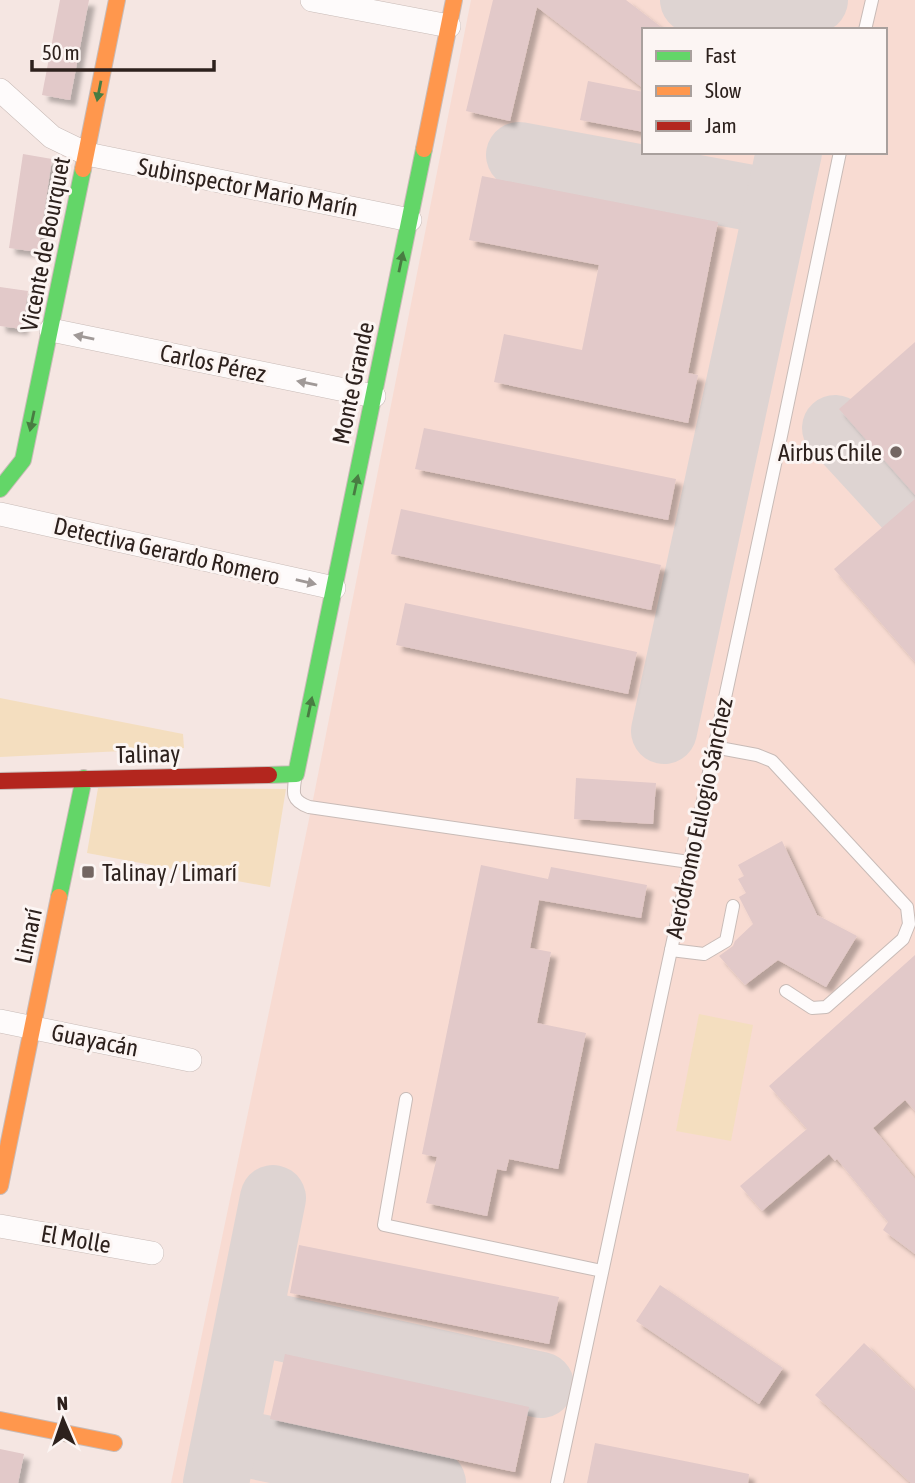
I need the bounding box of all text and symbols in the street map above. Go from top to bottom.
scale bar [32,28,214,72]
legend [642,28,887,154]
text: 50 m [42,40,80,64]
text: Fast [705,43,736,67]
text: Slow [705,78,742,102]
one-way arrow [93,80,104,102]
text: Jam [705,113,737,137]
street label: Subinspector Mario Marín [136,152,360,222]
street label: Vicente de Bourquet [15,154,75,334]
one-way arrow [396,251,407,273]
street label: Monte Grande [327,319,379,447]
one-way arrow [73,331,95,342]
street label: Carlos Pérez [158,339,269,387]
one-way arrow [296,377,318,388]
one-way arrow [26,410,37,432]
place label: Airbus Chile [778,439,882,466]
marker: Airbus Chile [888,444,904,460]
one-way arrow [350,474,361,496]
street label: Detectiva Gerardo Romero [51,512,283,590]
one-way arrow [295,577,317,588]
street label: Aeródromo Eulogio Sánchez [660,695,738,941]
one-way arrow [304,696,315,718]
street label: Talinay [115,740,181,768]
place label: Talinay / Limarí [102,859,237,886]
marker: Talinay / Limarí [80,864,96,880]
street label: Limarí [9,906,47,966]
street label: Guayacán [49,1018,141,1062]
street label: El Molle [39,1220,113,1258]
north arrow [28,1385,98,1455]
text: N [56,1392,68,1414]

